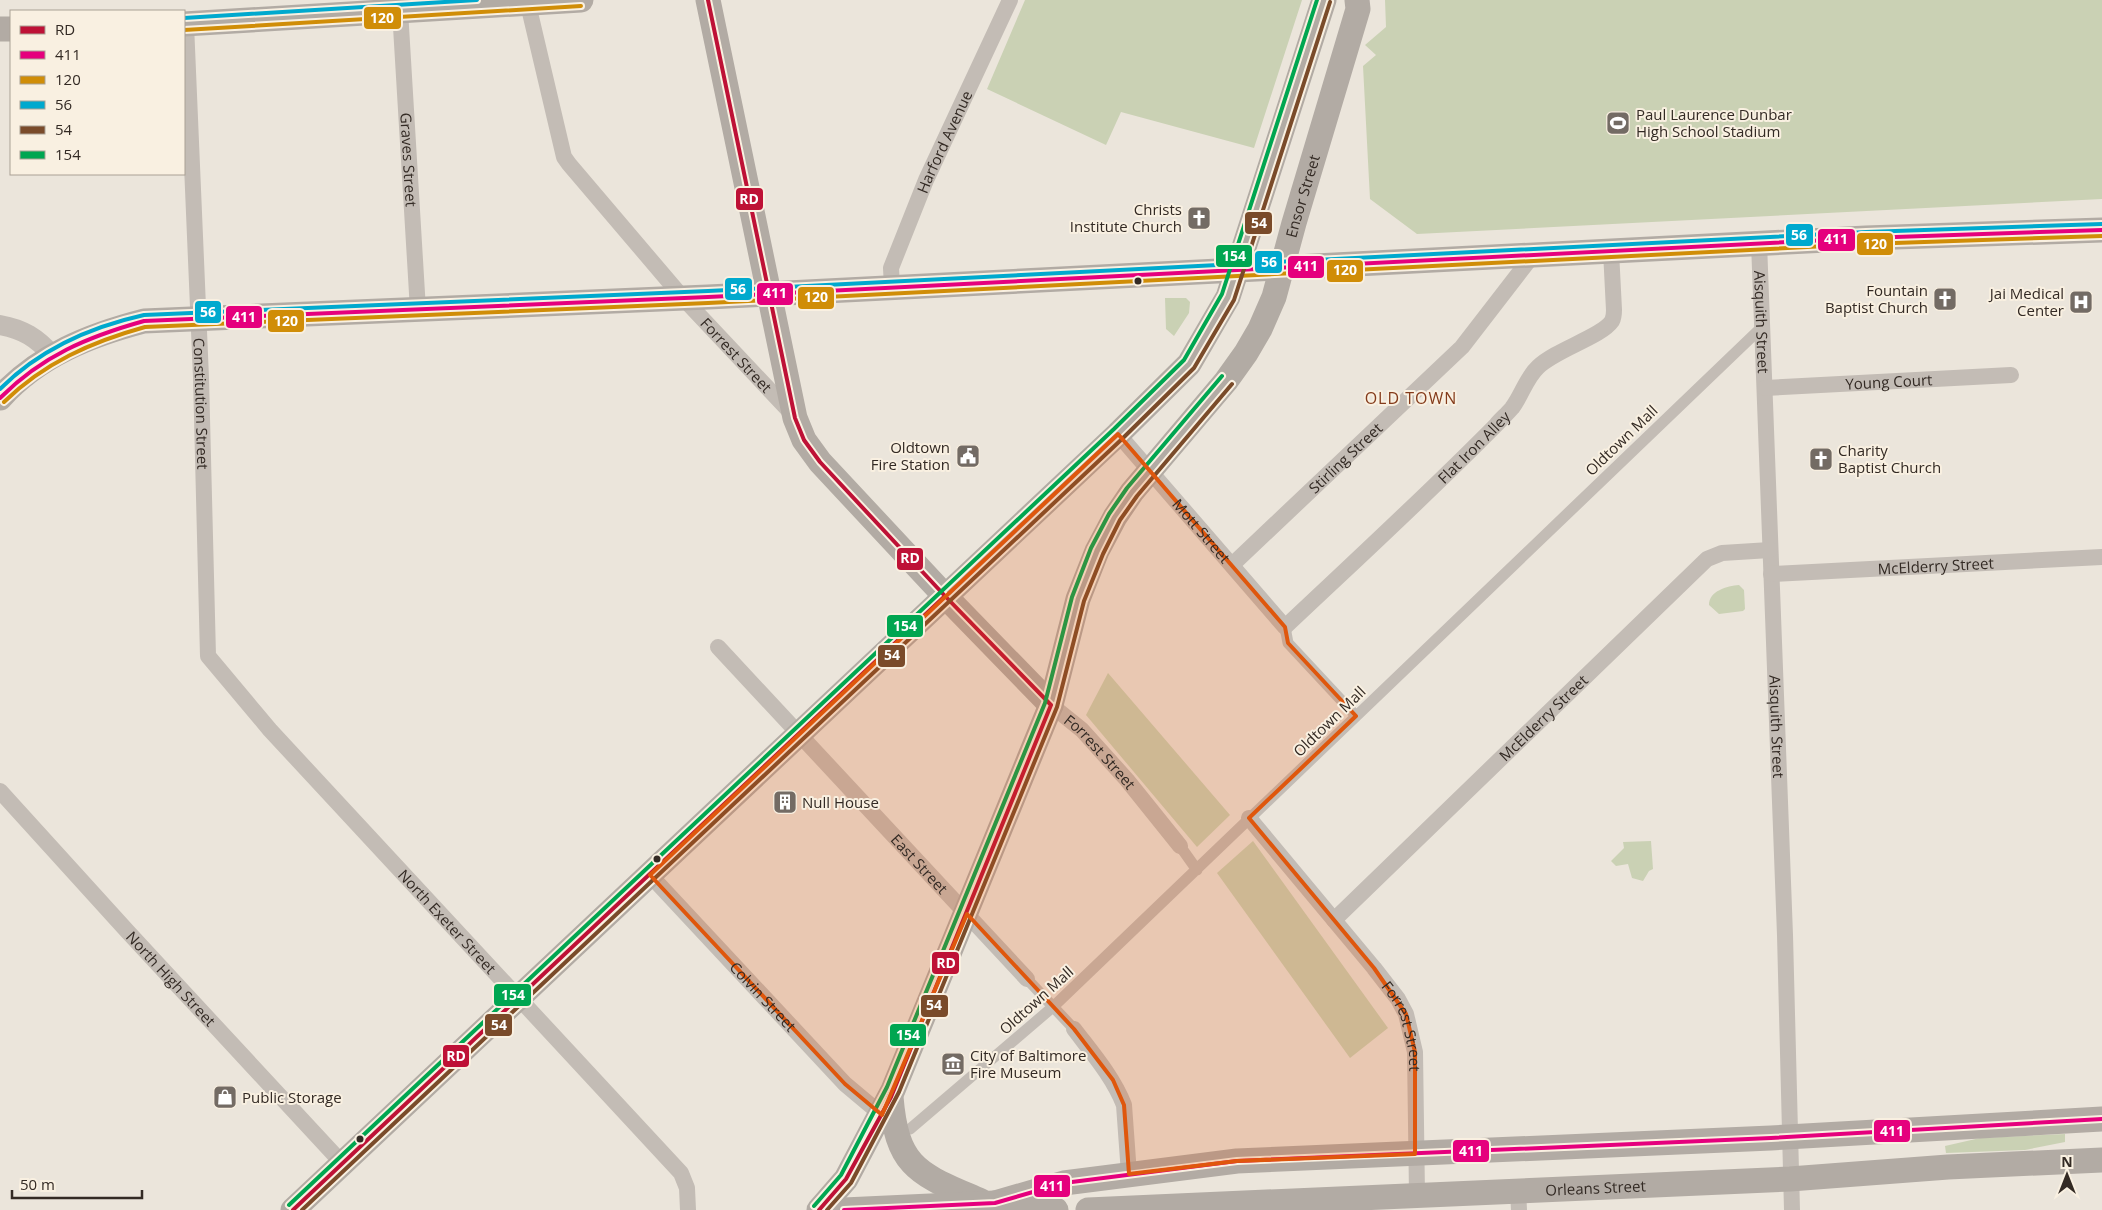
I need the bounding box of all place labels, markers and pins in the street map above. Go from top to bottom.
place label: Paul Laurence Dunbar High School Stadium [1636,104,1792,141]
sports icon: Paul Laurence Dunbar High School Stadium [1605,110,1631,136]
place label: Christs Institute Church [1070,199,1182,236]
church icon: Christs Institute Church [1186,205,1212,231]
unlabelled marker [1133,276,1143,286]
place label: Fountain Baptist Church [1825,280,1928,317]
place label: Jai Medical Center [1988,283,2064,320]
church icon: Fountain Baptist Church [1932,286,1958,312]
hospital icon: Jai Medical Center [2068,289,2094,315]
place label: Oldtown Fire Station [871,437,950,474]
place label: Charity Baptist Church [1838,440,1941,477]
public building icon: Oldtown Fire Station [955,443,981,469]
church icon: Charity Baptist Church [1808,446,1834,472]
building icon: Null House [772,789,798,815]
place label: Null House [802,792,879,812]
unlabelled marker [652,854,662,864]
place label: City of Baltimore Fire Museum [970,1045,1086,1082]
museum icon: City of Baltimore Fire Museum [940,1051,966,1077]
shop icon: Public Storage [212,1084,238,1110]
place label: Public Storage [242,1087,342,1107]
unlabelled marker [355,1134,365,1144]

